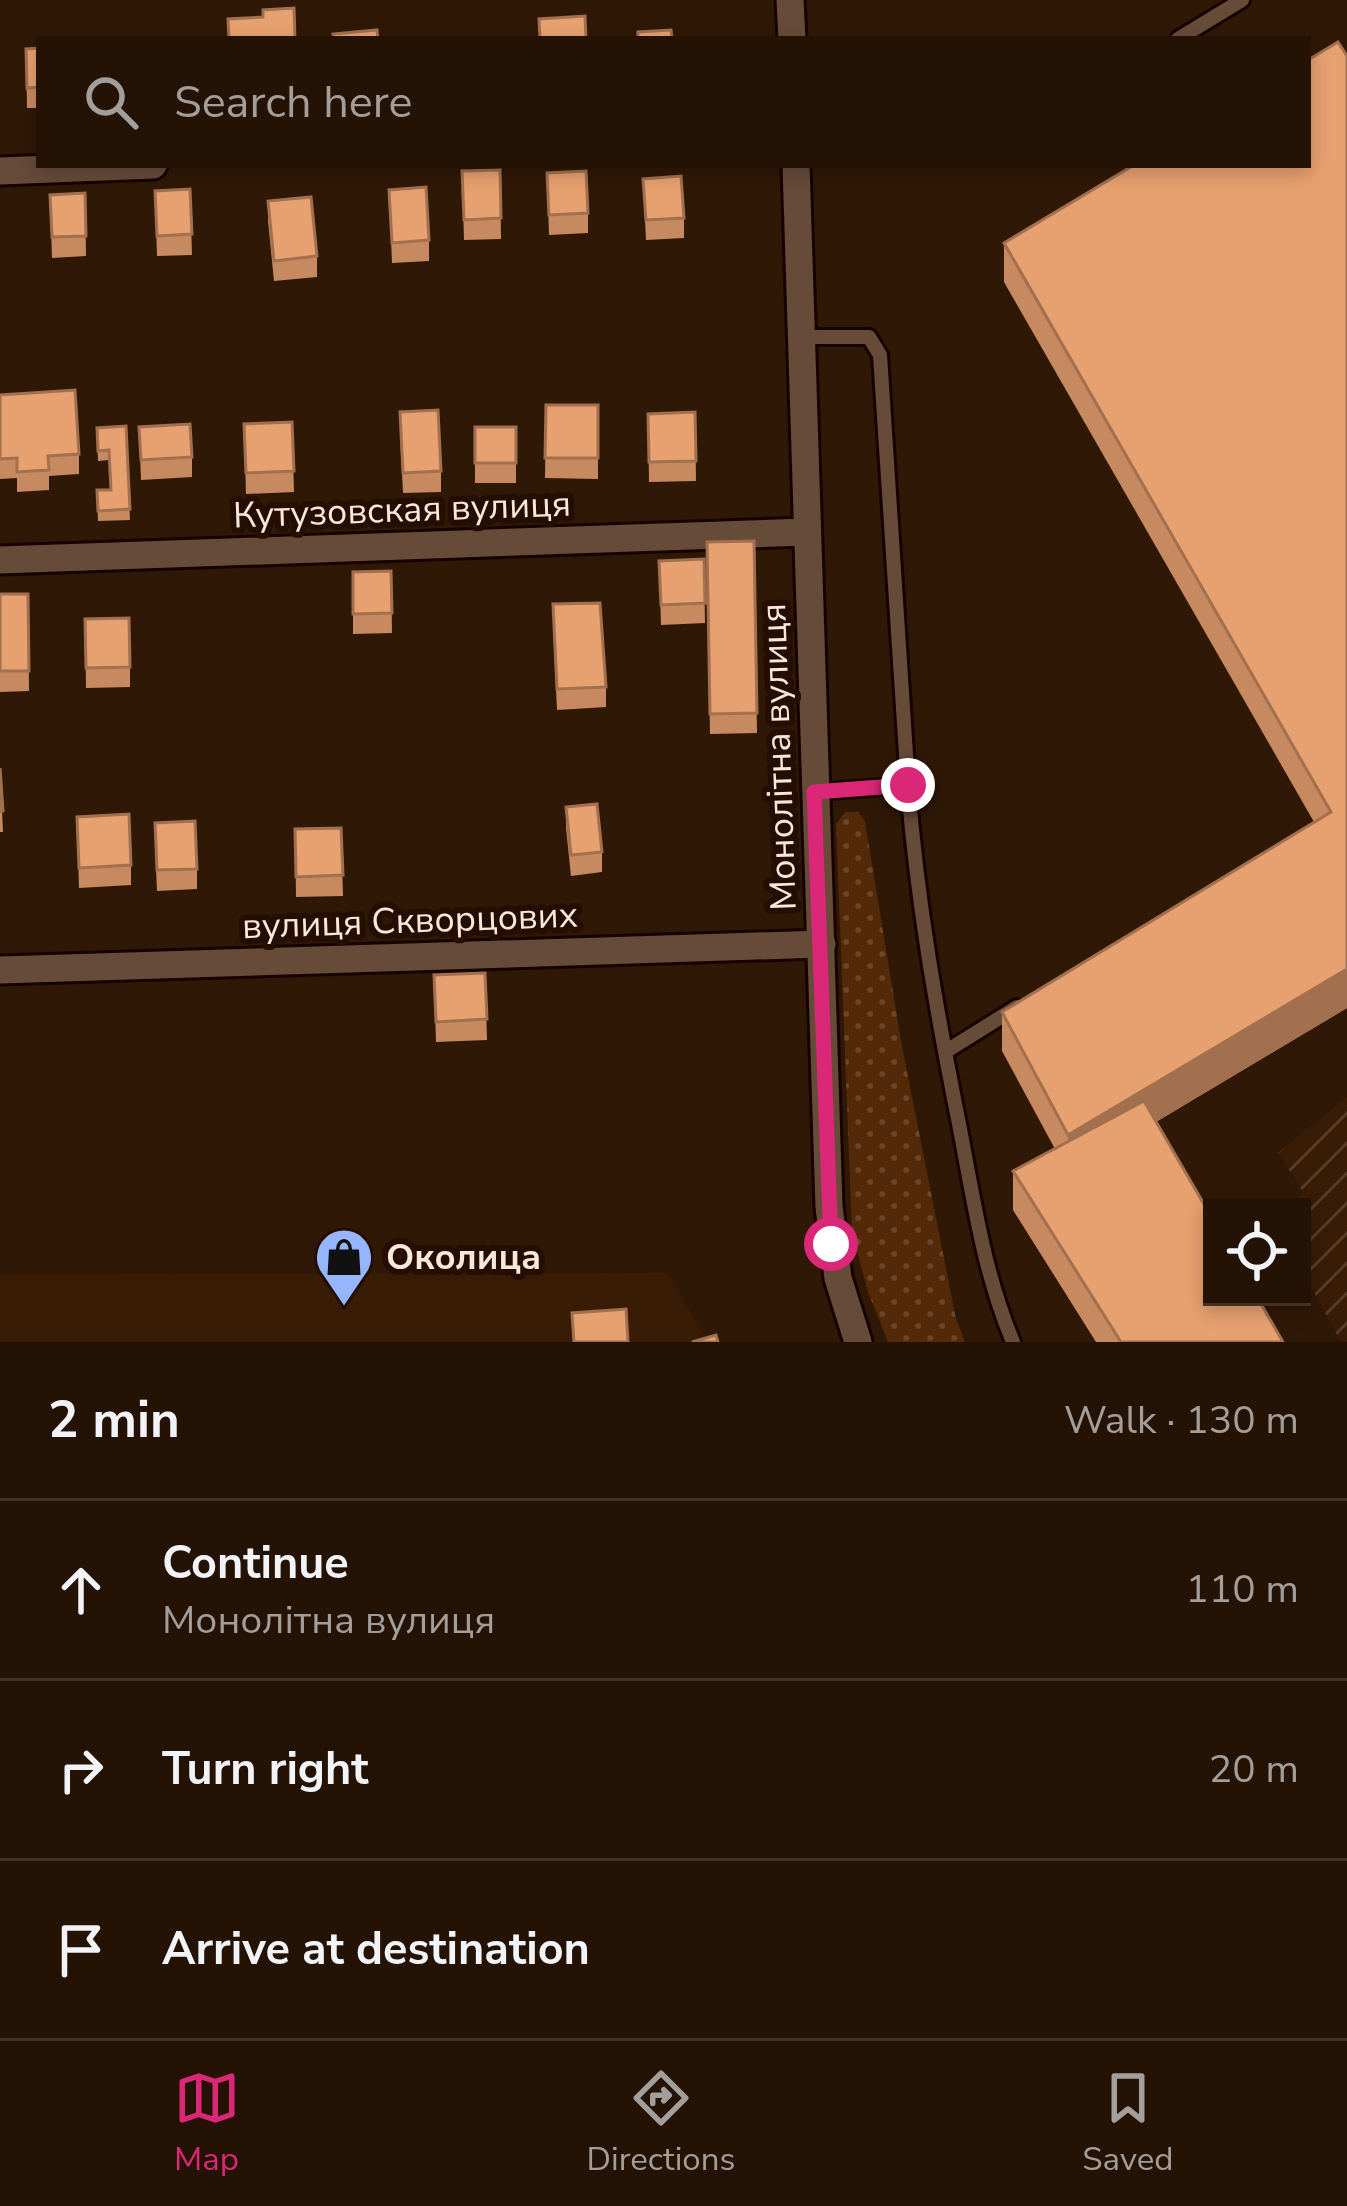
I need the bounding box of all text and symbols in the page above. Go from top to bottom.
search box [36,36,1311,168]
icon: search [78,69,144,135]
text: Search here [174,72,413,133]
street label: Кутузовская вулиця [232,480,572,540]
street label: Монолітна вулиця [749,602,809,912]
route end [881,758,935,812]
street label: вулиця Скворцових [241,891,579,951]
map controls [1203,1198,1311,1306]
button: locate [1203,1198,1311,1306]
route start [804,1217,858,1271]
shop icon: Околица [313,1226,375,1308]
place label: Околица [386,1233,541,1282]
text: 2 min [48,1385,180,1455]
text: Walk · 130 m [1064,1394,1299,1447]
text: Continue [162,1533,349,1594]
icon: ahead [48,1557,114,1623]
text: 110 m [1185,1563,1299,1616]
text: Монолітна вулиця [162,1594,495,1647]
icon: right [48,1737,114,1803]
text: Turn right [162,1739,369,1800]
text: 20 m [1209,1743,1299,1796]
icon: arrive [48,1917,114,1983]
text: Arrive at destination [162,1919,590,1980]
tab: Map [174,2065,240,2182]
tab: Directions [587,2065,735,2182]
tab: Saved [1082,2065,1173,2182]

